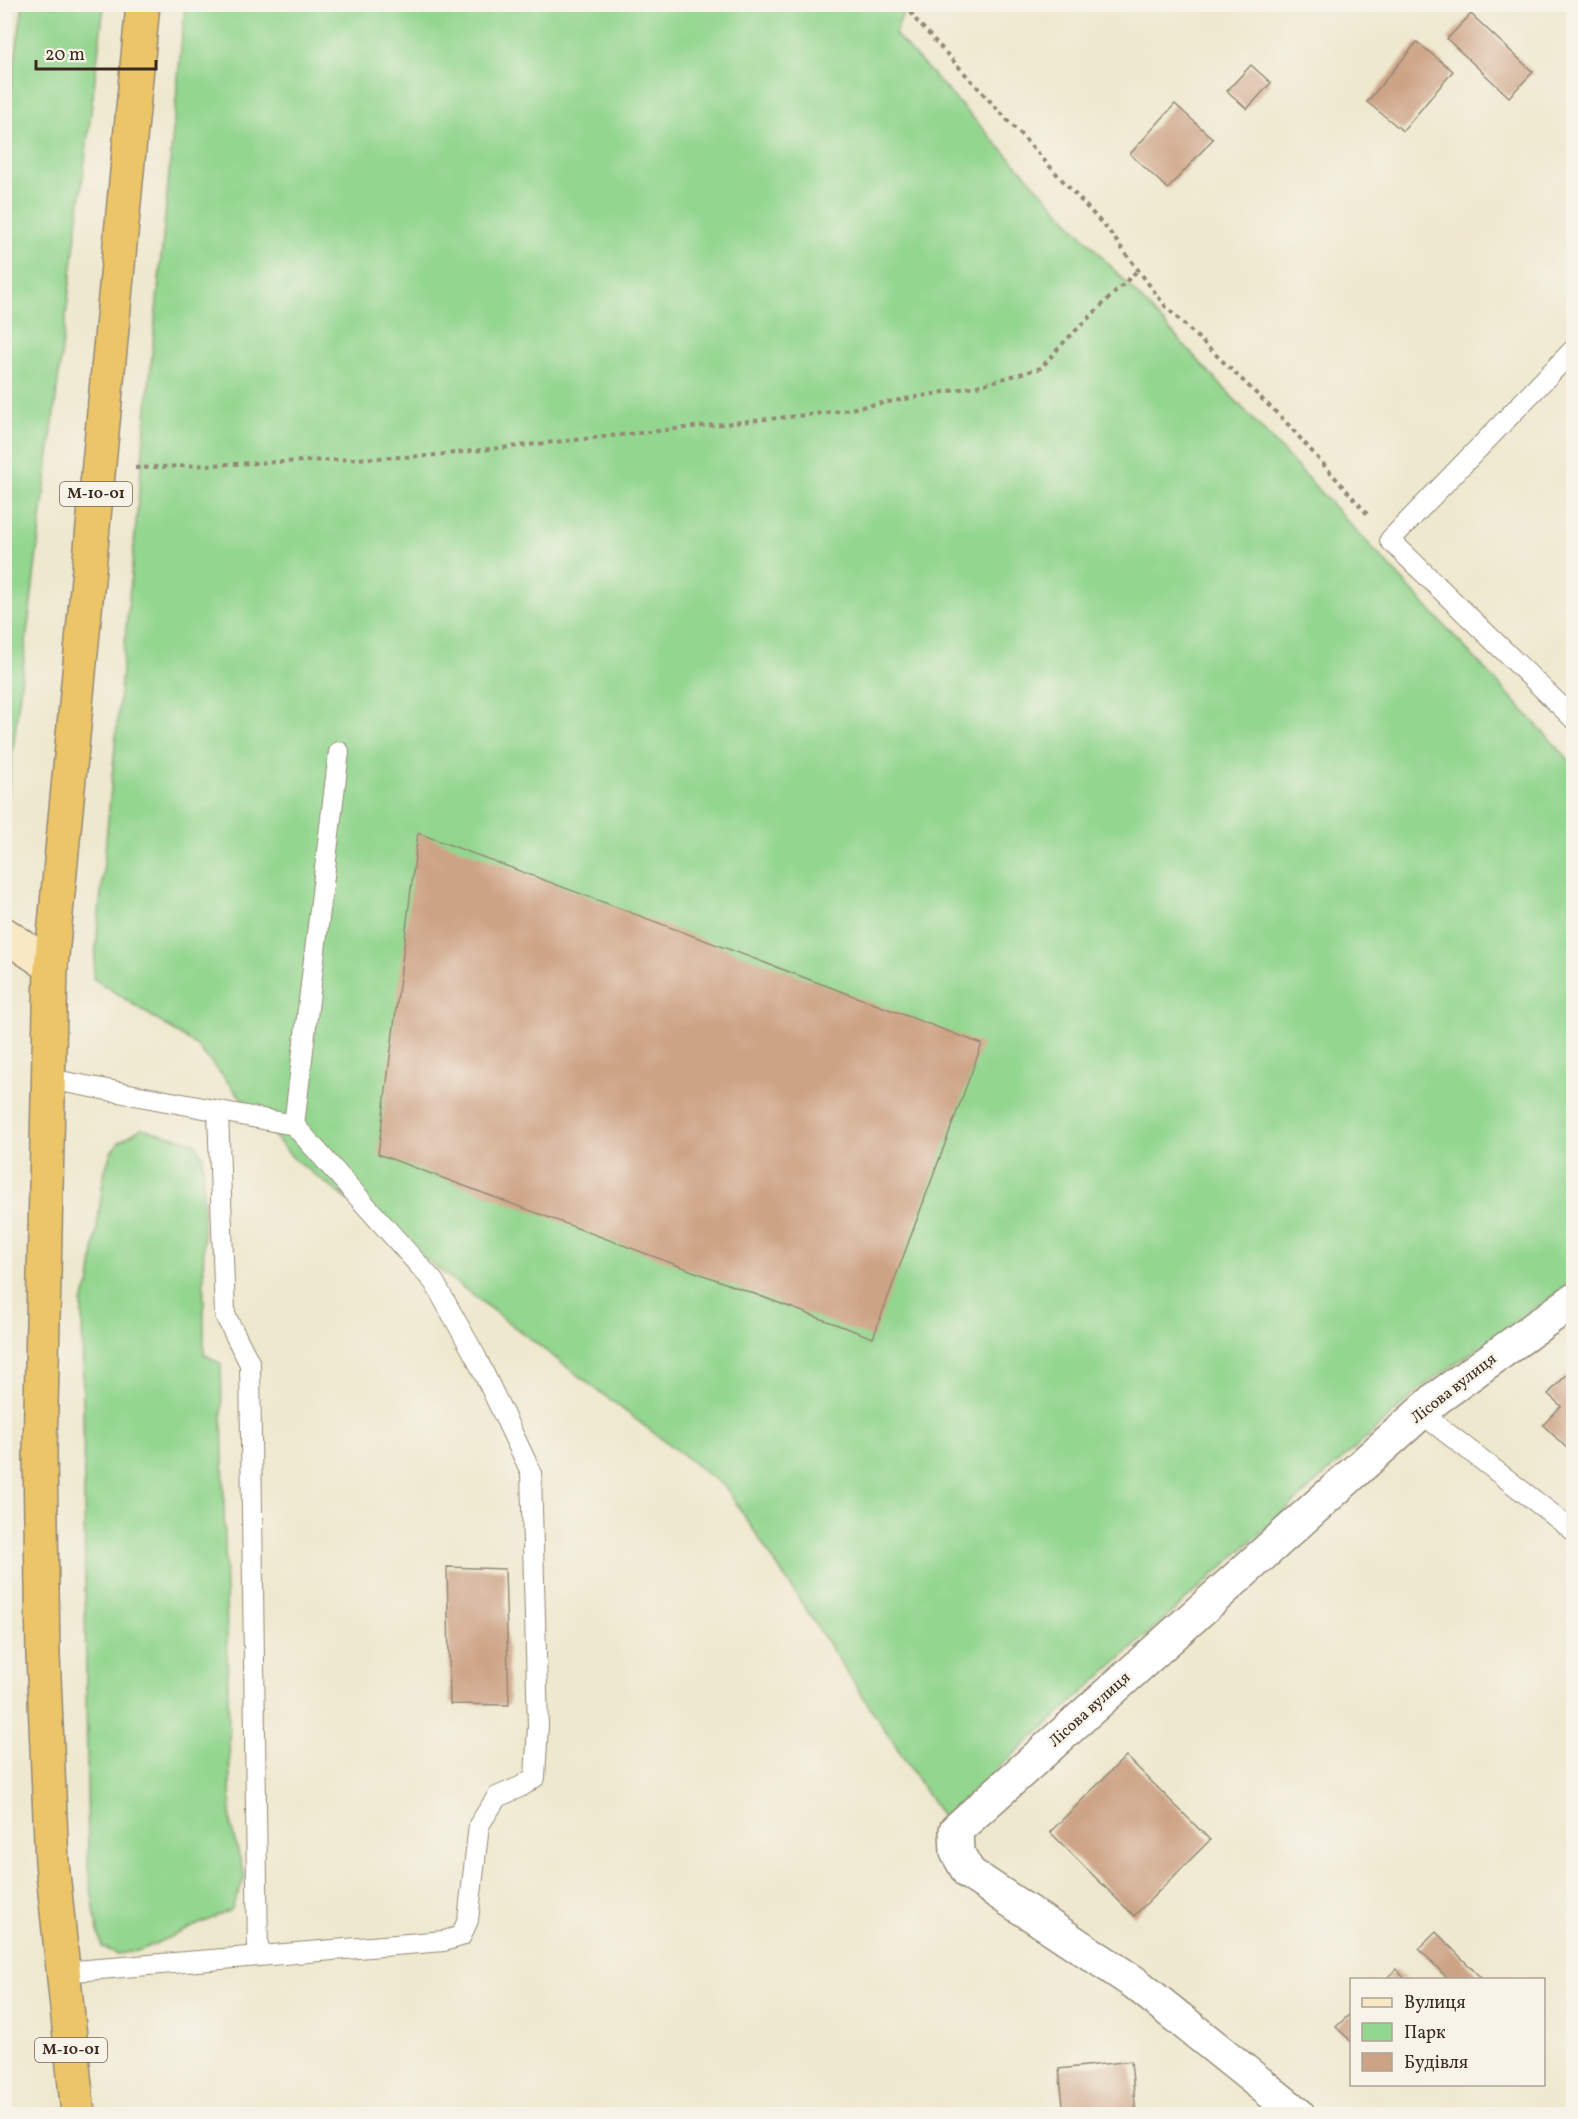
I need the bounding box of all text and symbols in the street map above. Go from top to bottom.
scale bar [36,33,156,71]
text: 20 m [45,43,85,68]
road number: М-10-01 [60,482,132,506]
street label: Лісова вулиця [1407,1349,1501,1429]
street label: Лісова вулиця [1044,1667,1136,1753]
legend [1350,1978,1545,2086]
text: Вулиця [1404,1991,1466,2016]
text: Парк [1404,2021,1446,2046]
road number: М-10-01 [35,2038,107,2062]
text: Будівля [1404,2051,1468,2076]

